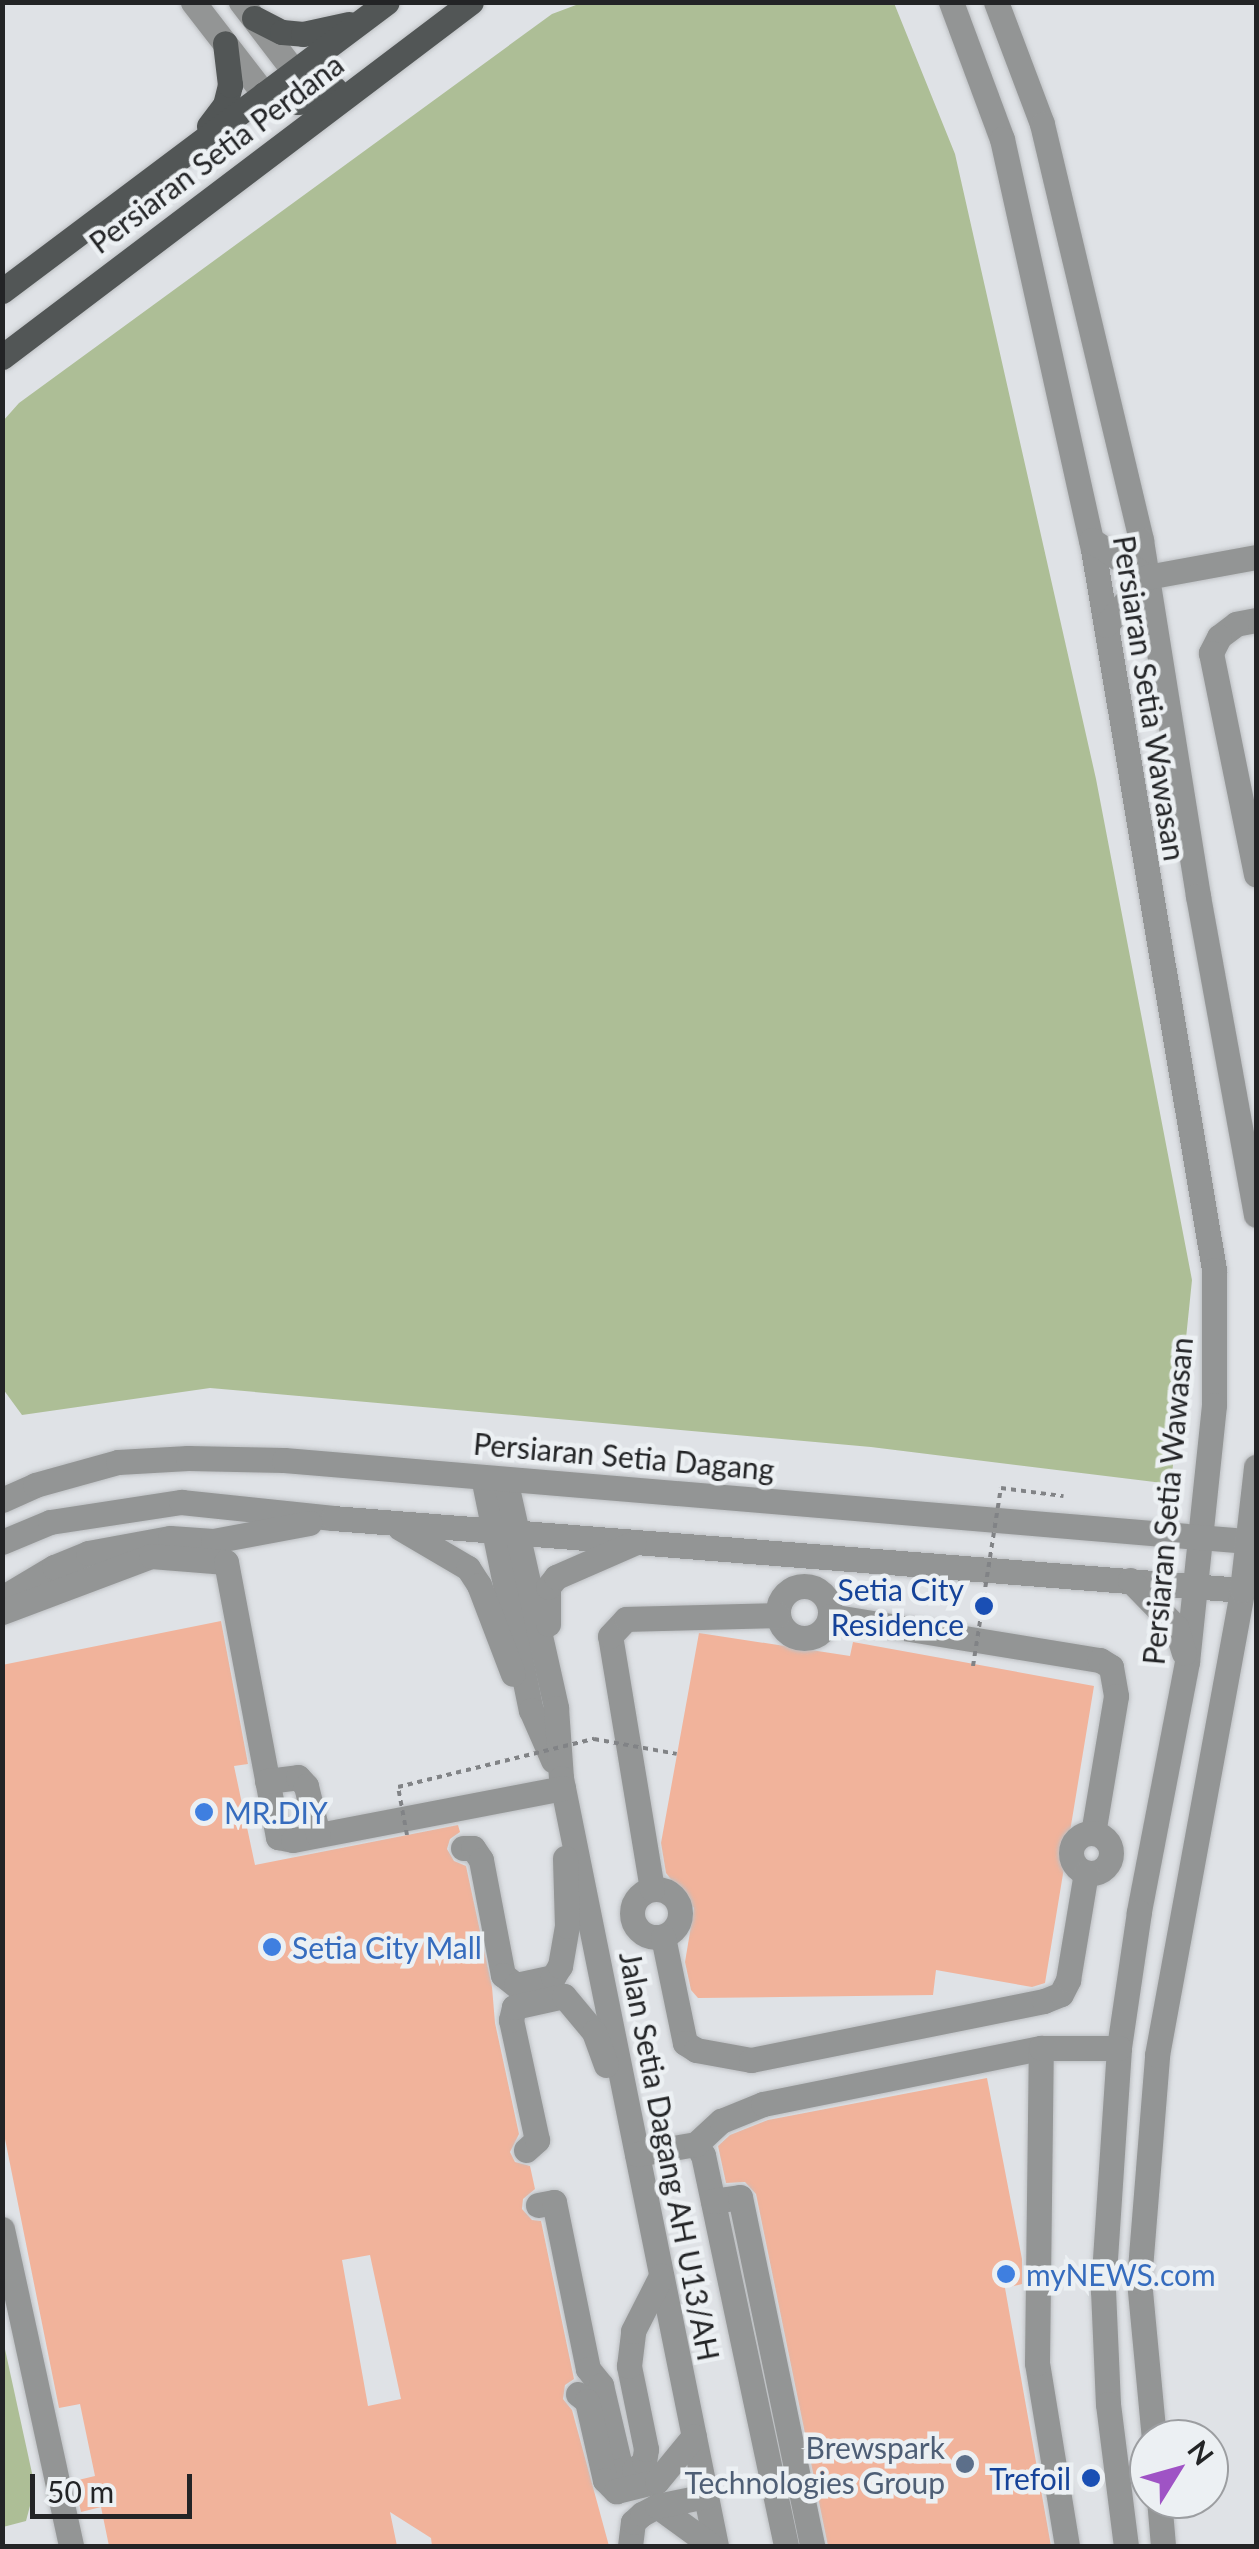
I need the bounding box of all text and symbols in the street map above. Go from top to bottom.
street label: Persiaran Setia Perdana [82,46,350,260]
street label: Persiaran Setia Wawasan [1106,533,1194,863]
street label: Persiaran Setia Wawasan [1135,1336,1199,1666]
street label: Persiaran Setia Dagang [472,1425,776,1487]
place label: Setia City Residence [831,1571,964,1642]
marker: Setia City Residence [973,1595,995,1617]
place label: MR.DIY [224,1794,328,1830]
marker: MR.DIY [193,1801,215,1823]
place label: Setia City Mall [292,1929,483,1965]
marker: Setia City Mall [261,1936,283,1958]
street label: Jalan Setia Dagang AH U13/AH [613,1948,727,2364]
place label: myNEWS.com [1026,2256,1216,2292]
marker: myNEWS.com [995,2263,1017,2285]
north arrow [1129,2419,1229,2519]
place label: Brewspark Technologies Group [684,2429,945,2500]
text: N [1181,2433,1221,2471]
marker: Brewspark Technologies Group [954,2453,976,2475]
scale bar [35,2454,198,2516]
place label: Trefoil [989,2460,1071,2496]
marker: Trefoil [1080,2467,1102,2489]
text: 50 m [47,2473,114,2509]

